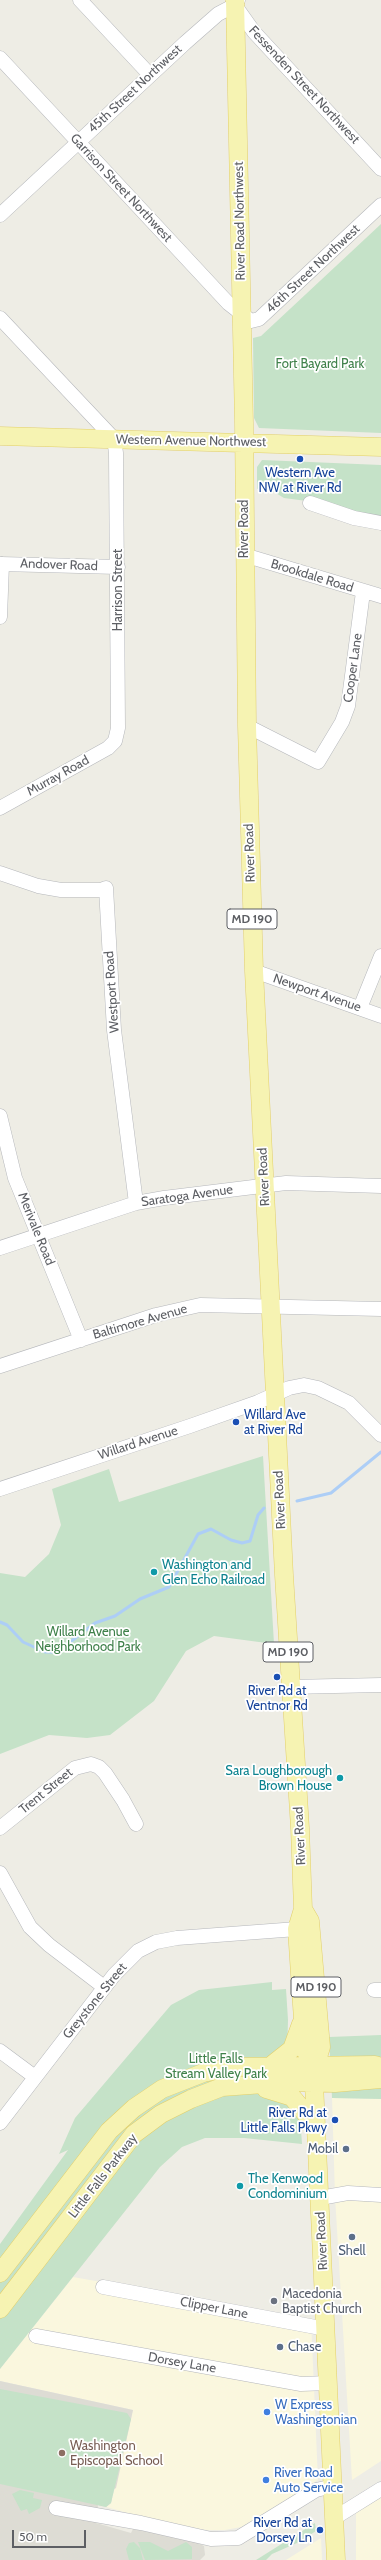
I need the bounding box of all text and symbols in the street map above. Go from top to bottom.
street label: Fessenden Street Northwest [245,23,363,147]
street label: 45th Street Northwest [85,42,185,136]
street label: Garrison Street Northwest [67,131,175,245]
street label: River Road Northwest [231,161,249,281]
street label: 46th Street Northwest [263,221,363,317]
park label: Fort Bayard Park [276,356,364,372]
street label: Western Avenue Northwest [116,432,266,450]
marker: Western Ave NW at River Rd [295,454,305,464]
place label: Western Ave NW at River Rd [258,465,342,496]
street label: River Road [236,500,252,558]
street label: Harrison Street [110,549,126,631]
street label: Andover Road [20,556,98,574]
street label: Brookdale Road [269,556,355,596]
street label: Cooper Lane [340,632,366,704]
street label: Murray Road [24,752,92,800]
street label: River Road [241,823,259,883]
road number: MD 190 [227,909,277,929]
street label: Westport Road [101,950,123,1034]
street label: Newport Avenue [271,971,363,1015]
street label: River Road [255,1147,273,1207]
street label: Saratoga Avenue [140,1182,234,1210]
street label: Merivale Road [14,1190,58,1268]
street label: Baltimore Avenue [91,1301,189,1343]
place label: Willard Ave at River Rd [244,1407,306,1438]
marker: Willard Ave at River Rd [231,1417,241,1427]
street label: Willard Avenue [96,1423,180,1463]
street label: River Road [271,1470,289,1530]
place label: Washington and Glen Echo Railroad [162,1557,265,1588]
marker: Washington and Glen Echo Railroad [149,1567,159,1577]
park label: Willard Avenue Neighborhood Park [35,1624,141,1655]
road number: MD 190 [263,1642,313,1662]
marker: River Rd at Ventnor Rd [272,1672,282,1682]
place label: River Rd at Ventnor Rd [246,1683,308,1714]
place label: Sara Loughborough Brown House [225,1763,332,1794]
street label: Trent Street [16,1765,76,1817]
marker: Sara Loughborough Brown House [335,1773,345,1783]
street label: River Road [291,1806,309,1866]
street label: Greystone Street [60,1960,130,2042]
road number: MD 190 [291,1977,341,1997]
park label: Little Falls Stream Valley Park [165,2051,267,2082]
place label: River Rd at Little Falls Pkwy [240,2105,327,2136]
marker: River Rd at Little Falls Pkwy [330,2115,340,2125]
street label: Little Falls Parkway [65,2131,141,2221]
place label: Mobil [307,2141,338,2157]
marker: Mobil [341,2144,351,2154]
place label: The Kenwood Condominium [248,2171,327,2202]
marker: The Kenwood Condominium [235,2181,245,2191]
street label: River Road [313,2211,331,2271]
marker: Shell [347,2232,357,2242]
place label: Shell [338,2243,366,2259]
place label: Macedonia Baptist Church [282,2286,362,2317]
street label: Clipper Lane [179,2294,249,2322]
marker: Macedonia Baptist Church [269,2296,279,2306]
place label: Chase [288,2339,321,2355]
marker: Chase [275,2342,285,2352]
street label: Dorsey Lane [147,2349,217,2377]
place label: W Express Washingtonian [275,2397,357,2428]
marker: W Express Washingtonian [262,2407,272,2417]
place label: Washington Episcopal School [70,2438,163,2469]
marker: Washington Episcopal School [57,2448,67,2458]
place label: River Road Auto Service [274,2465,343,2496]
marker: River Road Auto Service [261,2475,271,2485]
place label: River Rd at Dorsey Ln [253,2515,312,2546]
scale bar [14,2522,88,2548]
marker: River Rd at Dorsey Ln [315,2525,325,2535]
text: 50 m [19,2529,47,2544]

